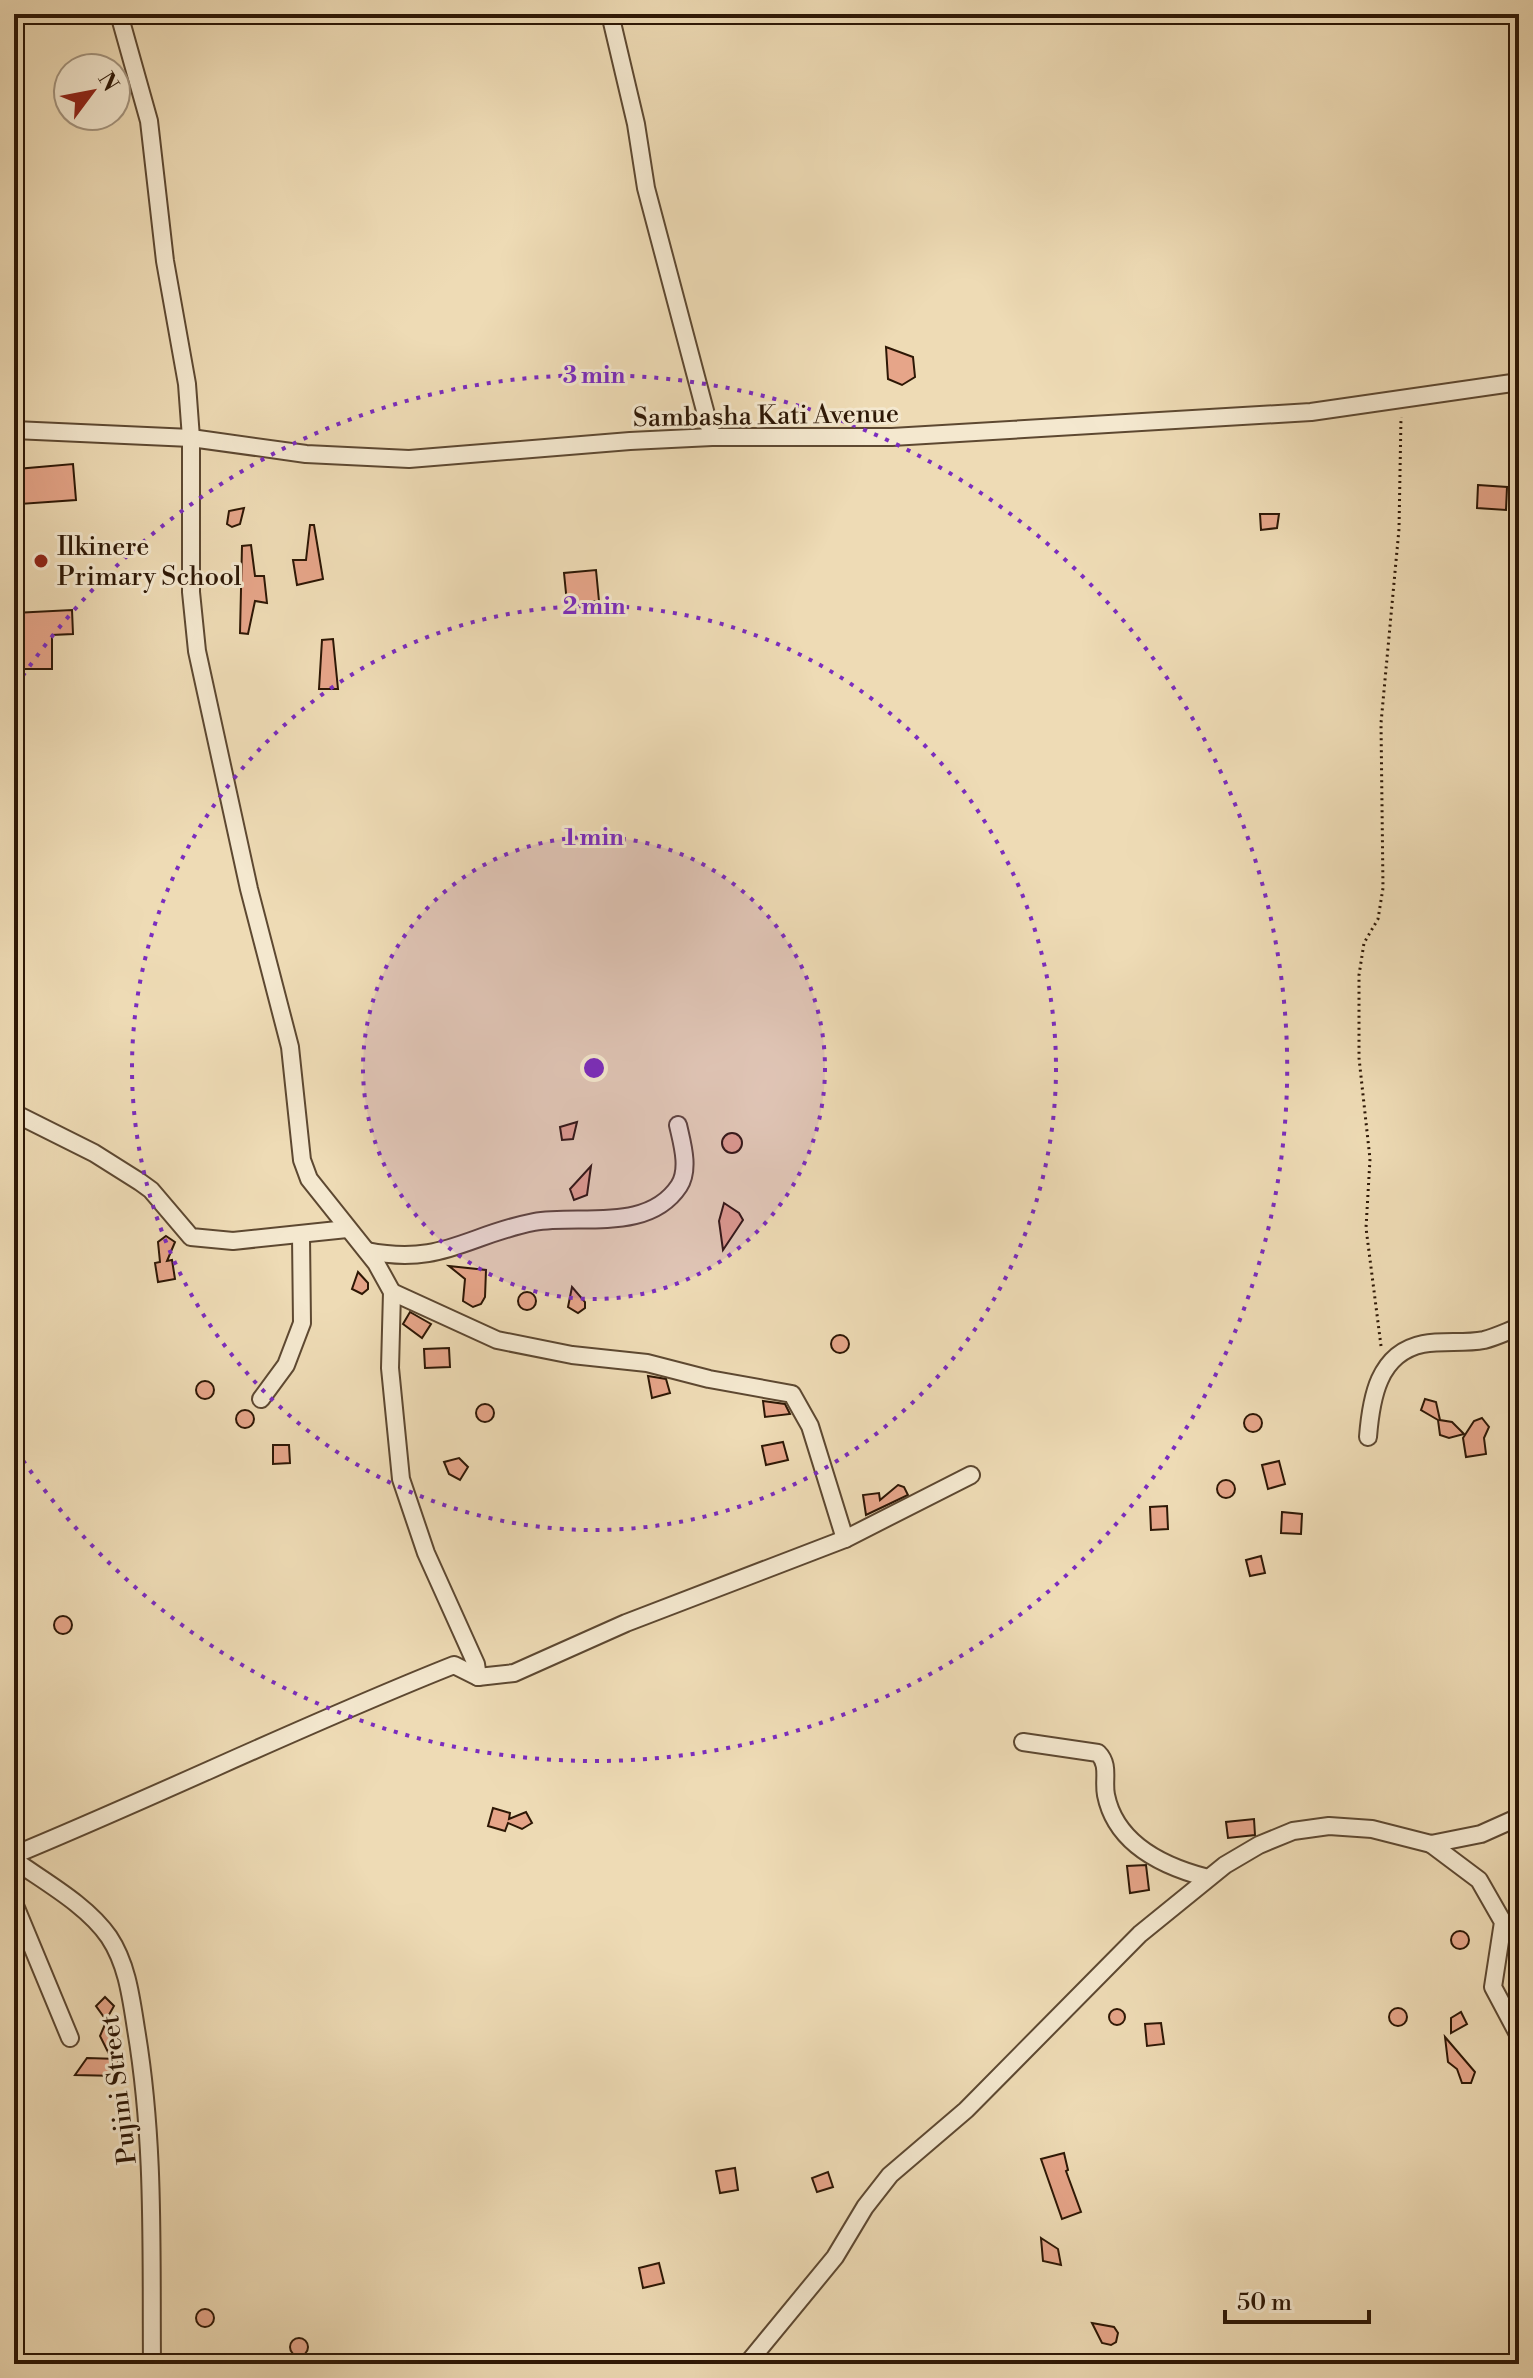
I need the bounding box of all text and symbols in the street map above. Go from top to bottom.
north arrow [52,52,132,132]
text: N [92,68,124,97]
text: 3 min [563,361,626,391]
street label: Sambasha Kati Avenue [633,398,899,434]
place label: Ilkinere Primary School [57,531,242,593]
marker: Ilkinere Primary School [32,552,50,570]
text: 2 min [562,592,626,622]
text: 1 min [564,823,624,853]
centre of rings [580,1054,608,1082]
street label: Pujini Street [94,2013,144,2166]
scale bar [1225,2274,1369,2324]
text: 50 m [1237,2288,1292,2318]

